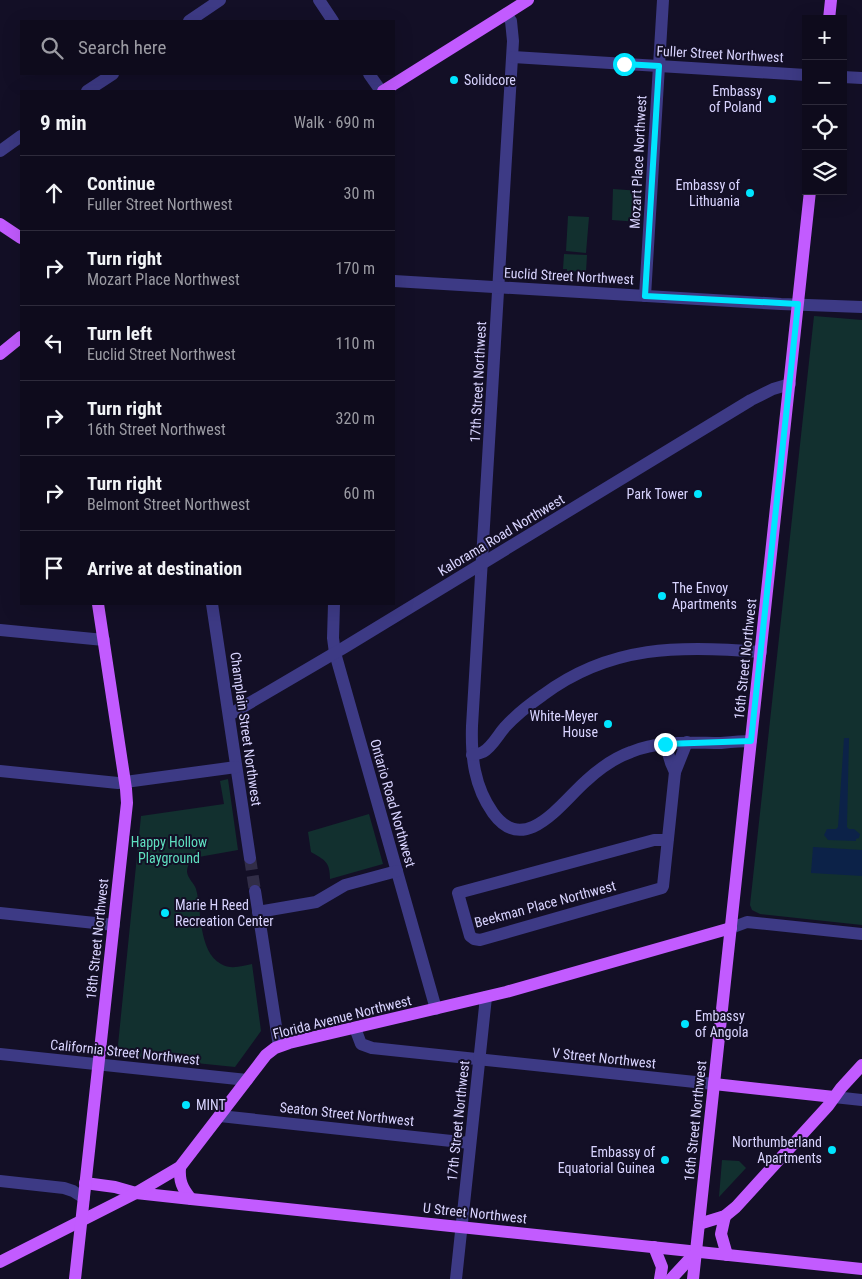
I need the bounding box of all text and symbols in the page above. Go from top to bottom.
map controls [802,15,847,195]
button: + [802,15,847,60]
search box [20,20,395,75]
icon: search [38,34,66,62]
text: Search here [78,36,166,59]
street label: Fuller Street Northwest [656,43,784,65]
route start [613,53,636,76]
button: − [802,60,847,105]
place label: Solidcore [464,72,516,88]
marker: Solidcore [448,74,460,86]
place label: Embassy of Poland [709,83,762,115]
marker: Embassy of Poland [766,93,778,105]
street label: Mozart Place Northwest [627,95,649,229]
button: locate [802,105,847,150]
text: 9 min [40,111,87,135]
text: Walk · 690 m [294,113,375,132]
button: layers [802,150,847,195]
text: Continue [87,172,155,195]
place label: Embassy of Lithuania [676,177,741,209]
icon: ahead [40,179,68,207]
text: 30 m [343,184,375,203]
marker: Embassy of Lithuania [744,187,756,199]
text: Fuller Street Northwest [87,195,232,214]
text: Turn right [87,247,162,270]
icon: right [40,254,68,282]
text: 170 m [336,259,375,278]
street label: Euclid Street Northwest [504,265,634,287]
text: Mozart Place Northwest [87,270,240,289]
street label: 17th Street Northwest [467,321,489,443]
text: Turn left [87,322,152,345]
icon: left [40,329,68,357]
text: 110 m [336,334,375,353]
text: Euclid Street Northwest [87,345,236,364]
text: Turn right [87,397,162,420]
icon: right [40,404,68,432]
text: 320 m [336,409,375,428]
text: 16th Street Northwest [87,420,226,439]
text: Turn right [87,472,162,495]
icon: right [40,479,68,507]
text: 60 m [343,484,375,503]
place label: Park Tower [627,486,688,502]
marker: Park Tower [692,488,704,500]
street label: Kalorama Road Northwest [435,491,567,579]
text: Belmont Street Northwest [87,495,250,514]
icon: arrive [40,554,68,582]
text: Arrive at destination [87,557,242,580]
place label: The Envoy Apartments [672,580,737,612]
marker: The Envoy Apartments [656,590,668,602]
street label: 16th Street Northwest [731,598,759,720]
street label: Champlain Street Northwest [227,651,265,807]
place label: White-Meyer House [530,708,598,740]
marker: White-Meyer House [602,718,614,730]
route end [654,733,677,756]
street label: Ontario Road Northwest [367,737,419,869]
park label: Happy Hollow Playground [131,834,207,866]
street label: Beekman Place Northwest [473,877,617,931]
street label: 18th Street Northwest [83,878,111,1000]
place label: Marie H Reed Recreation Center [175,897,274,929]
marker: Marie H Reed Recreation Center [159,907,171,919]
street label: Florida Avenue Northwest [271,992,413,1042]
place label: Embassy of Angola [695,1008,748,1040]
marker: Embassy of Angola [679,1018,691,1030]
street label: California Street Northwest [50,1036,200,1068]
street label: V Street Northwest [551,1045,657,1071]
street label: 17th Street Northwest [444,1060,472,1182]
street label: 16th Street Northwest [681,1060,709,1182]
place label: MINT [196,1097,226,1113]
marker: MINT [180,1099,192,1111]
street label: Seaton Street Northwest [279,1099,415,1129]
place label: Northumberland Apartments [732,1134,822,1166]
place label: Embassy of Equatorial Guinea [558,1144,656,1176]
marker: Northumberland Apartments [826,1144,838,1156]
marker: Embassy of Equatorial Guinea [659,1154,671,1166]
street label: U Street Northwest [422,1200,528,1226]

